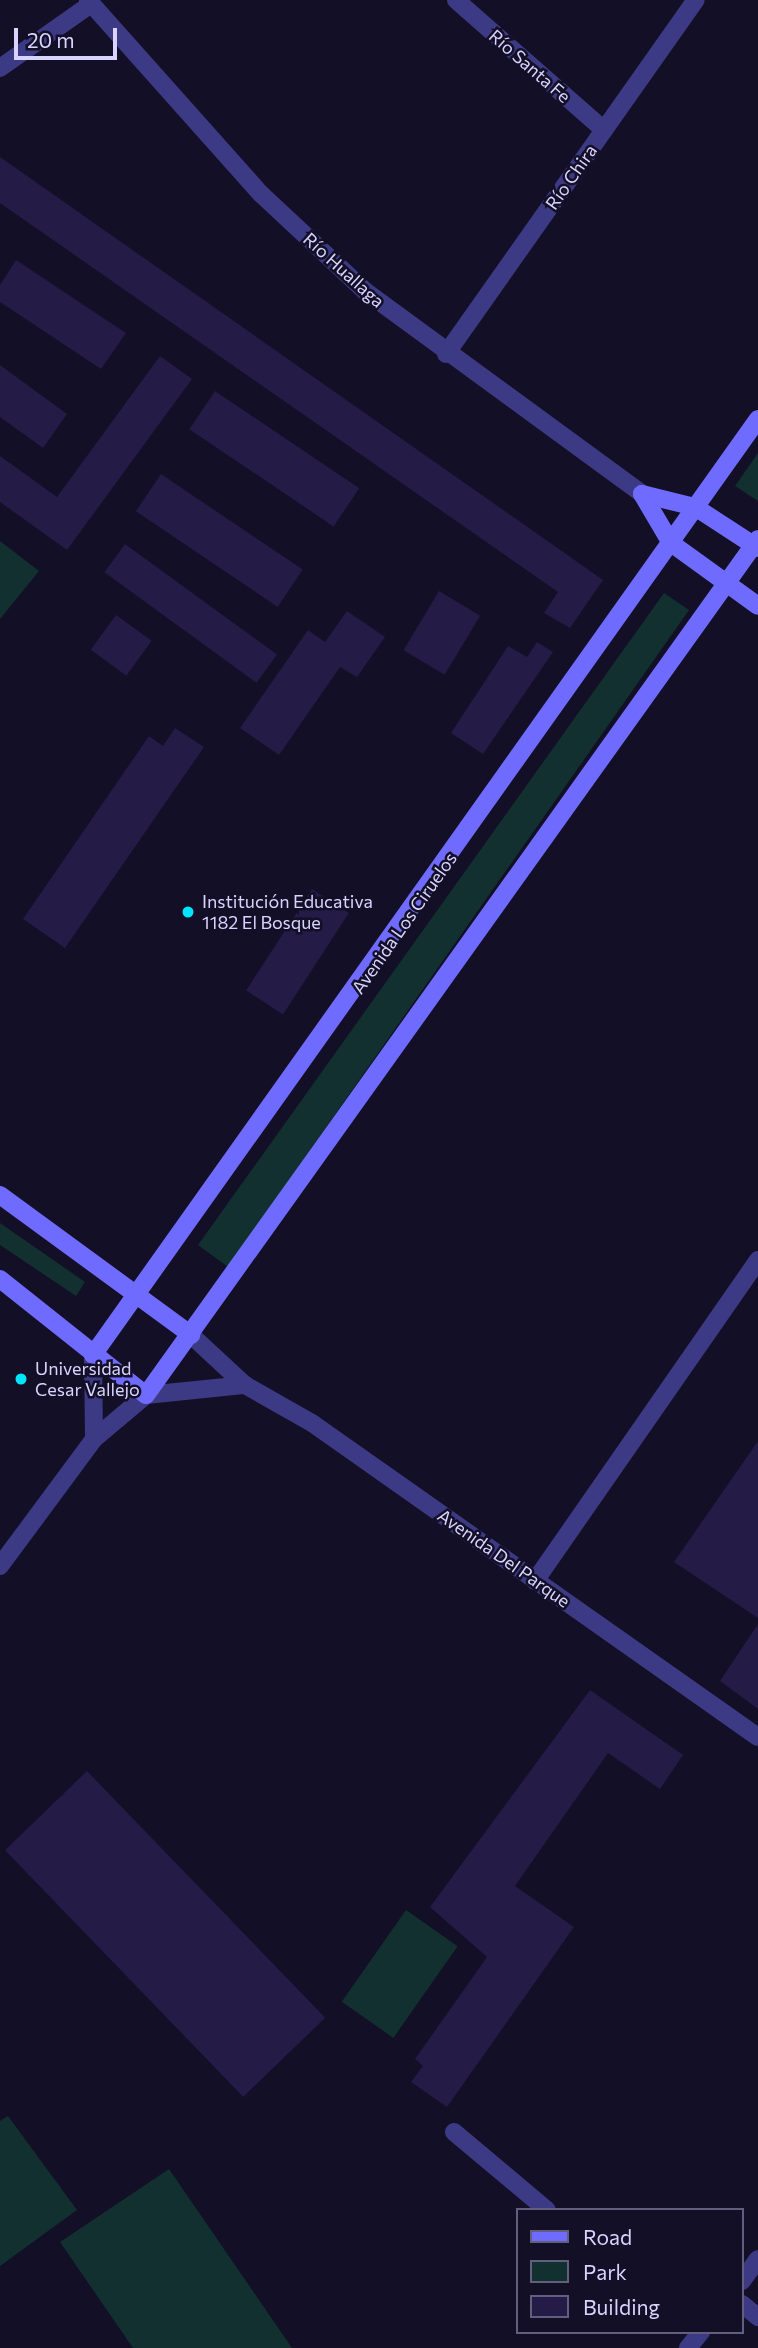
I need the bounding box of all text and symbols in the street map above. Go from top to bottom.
scale bar [18,14,121,58]
street label: Río Santa Fe [485,25,575,107]
text: 20 m [27,27,75,52]
street label: Río Chira [541,140,601,214]
street label: Río Huallaga [299,228,389,312]
street label: Avenida Los Ciruelos [347,848,461,998]
place label: Institución Educativa 1182 El Bosque [202,891,373,934]
marker: Institución Educativa 1182 El Bosque [180,904,196,920]
place label: Universidad Cesar Vallejo [35,1358,140,1400]
marker: Universidad Cesar Vallejo [13,1371,29,1387]
street label: Avenida Del Parque [434,1504,574,1612]
legend [516,2208,744,2334]
text: Road [583,2224,632,2249]
text: Park [583,2259,627,2284]
text: Building [583,2294,660,2319]

